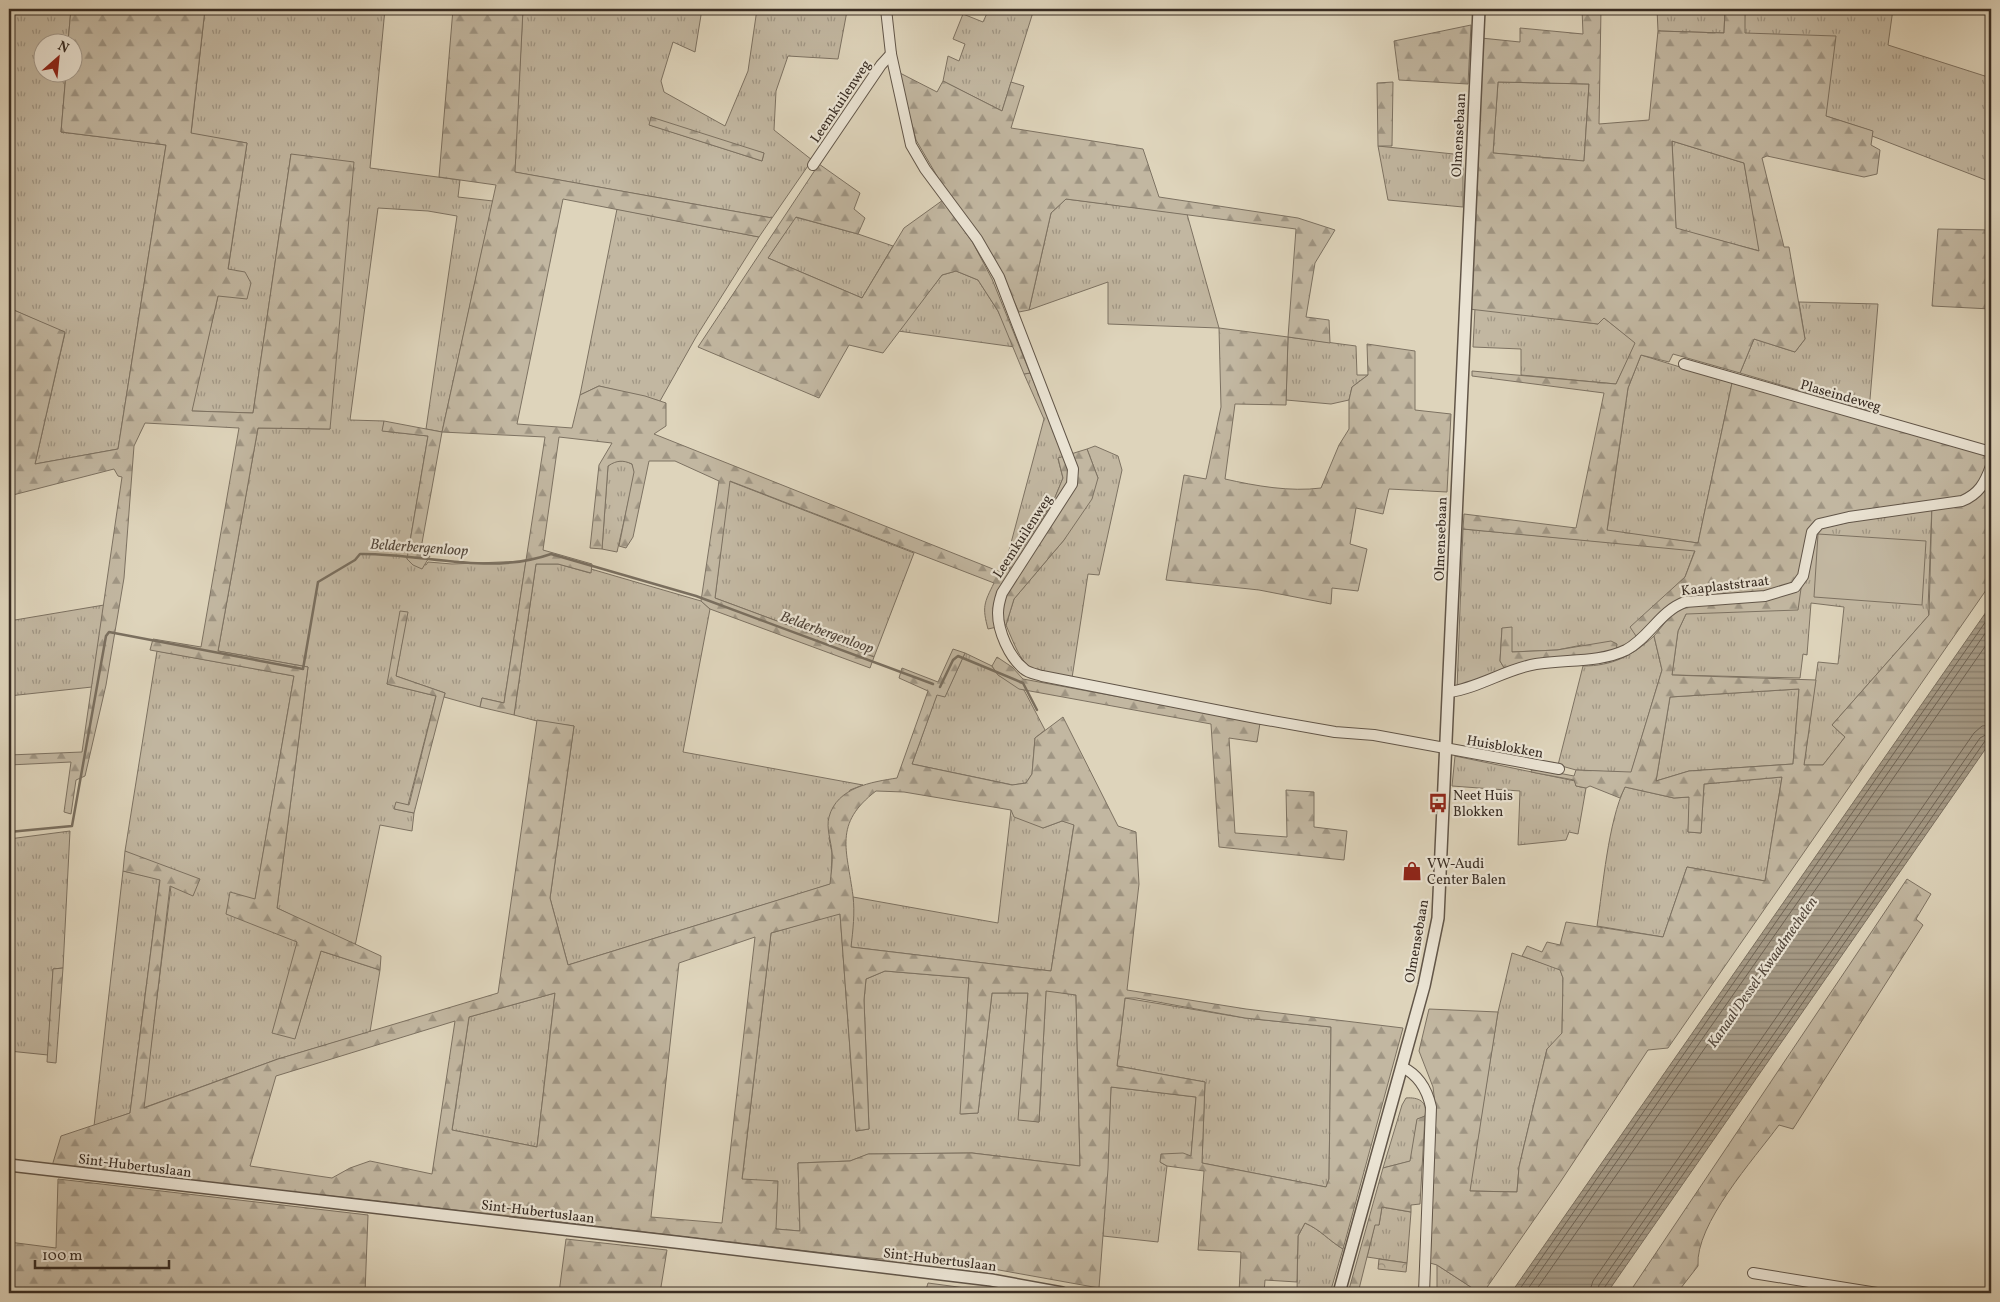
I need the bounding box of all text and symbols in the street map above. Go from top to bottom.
north arrow [32,32,82,82]
text: N [54,37,72,59]
street label: Leemkuilenweg [806,57,876,147]
street label: Olmensebaan [1448,92,1471,178]
street label: Plaseindeweg [1798,376,1883,417]
street label: Leemkuilenweg [989,491,1057,582]
street label: Olmensebaan [1431,497,1452,582]
water label: Belderbergenloop [369,535,469,562]
street label: Kaaplaststraat [1680,572,1770,601]
water label: Belderbergenloop [777,607,876,660]
street label: Huisblokken [1465,731,1545,764]
place label: Neet Huis Blokken [1453,787,1513,822]
bus stop icon: Neet Huis Blokken [1427,792,1449,814]
place label: VW-Audi Center Balen [1427,855,1506,890]
shop icon: VW-Audi Center Balen [1401,860,1423,882]
water label: Kanaal Dessel-Kwaadmechelen [1703,893,1824,1053]
street label: Olmensebaan [1401,898,1434,984]
street label: Sint-Hubertuslaan [77,1150,193,1183]
street label: Sint-Hubertuslaan [480,1196,596,1229]
scale bar [35,1237,169,1269]
street label: Sint-Hubertuslaan [882,1244,998,1277]
text: 100 m [42,1246,82,1267]

